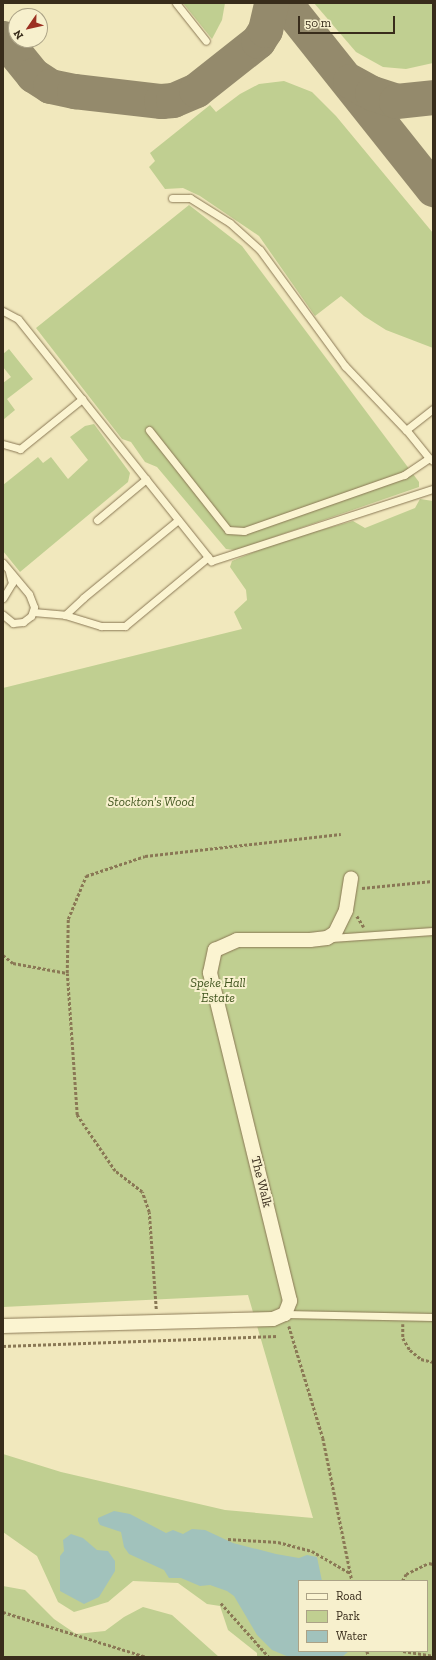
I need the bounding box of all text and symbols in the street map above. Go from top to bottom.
north arrow [8,8,48,48]
scale bar [300,8,397,34]
text: 50 m [305,16,331,30]
text: N [11,27,26,42]
park label: Stockton's Wood [107,794,195,810]
park label: Speke Hall Estate [190,976,246,1007]
street label: The Walk [247,1155,275,1209]
legend [298,1580,428,1652]
text: Road [336,1589,362,1603]
text: Park [336,1609,360,1623]
text: Water [336,1629,368,1643]

